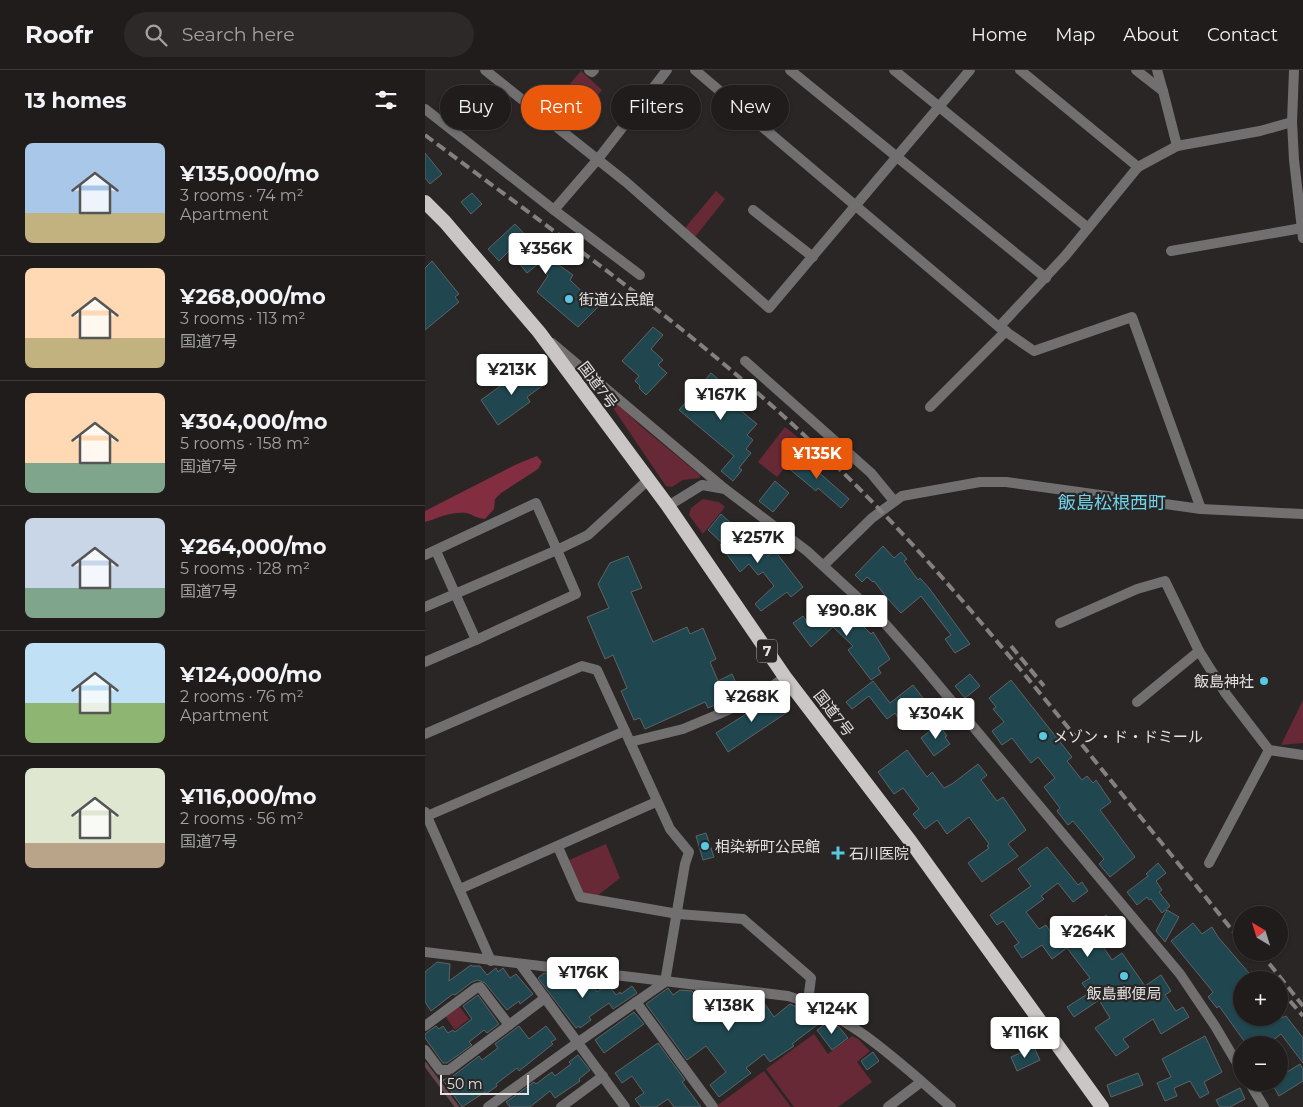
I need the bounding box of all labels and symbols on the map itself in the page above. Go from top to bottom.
pin: ¥356K [511,232,581,275]
place label: 街道公民館 [579,290,654,309]
marker: 街道公民館 [563,293,575,305]
pin: ¥213K [477,354,547,396]
street label: 国道7号 [574,358,622,412]
pin: ¥167K [686,378,756,421]
pin: ¥135K [782,438,852,480]
district label: 飯島松根西町 [1058,492,1166,514]
pin: ¥257K [723,522,793,564]
pin: ¥90.8K [806,594,888,637]
road number: 7 [757,640,777,662]
place label: 飯島神社 [1194,672,1254,691]
marker: 飯島神社 [1258,675,1270,687]
pin: ¥268K [717,680,787,723]
street label: 国道7号 [810,686,858,740]
pin: ¥304K [901,698,971,740]
place label: メゾン・ド・ドミール [1053,727,1203,746]
marker: メゾン・ド・ドミール [1037,730,1049,742]
place label: 相染新町公民館 [715,837,820,856]
marker: 相染新町公民館 [699,840,711,852]
place label: 石川医院 [849,844,909,863]
marker: 石川医院 [831,846,845,860]
north arrow [1233,906,1287,961]
pin: ¥264K [1053,916,1123,958]
pin: ¥176K [548,956,618,999]
marker: 飯島郵便局 [1118,970,1130,982]
place label: 飯島郵便局 [1086,984,1162,1003]
pin: ¥138K [694,990,764,1032]
pin: ¥124K [797,992,867,1035]
pin: ¥116K [990,1016,1060,1059]
scale bar [440,1072,529,1095]

